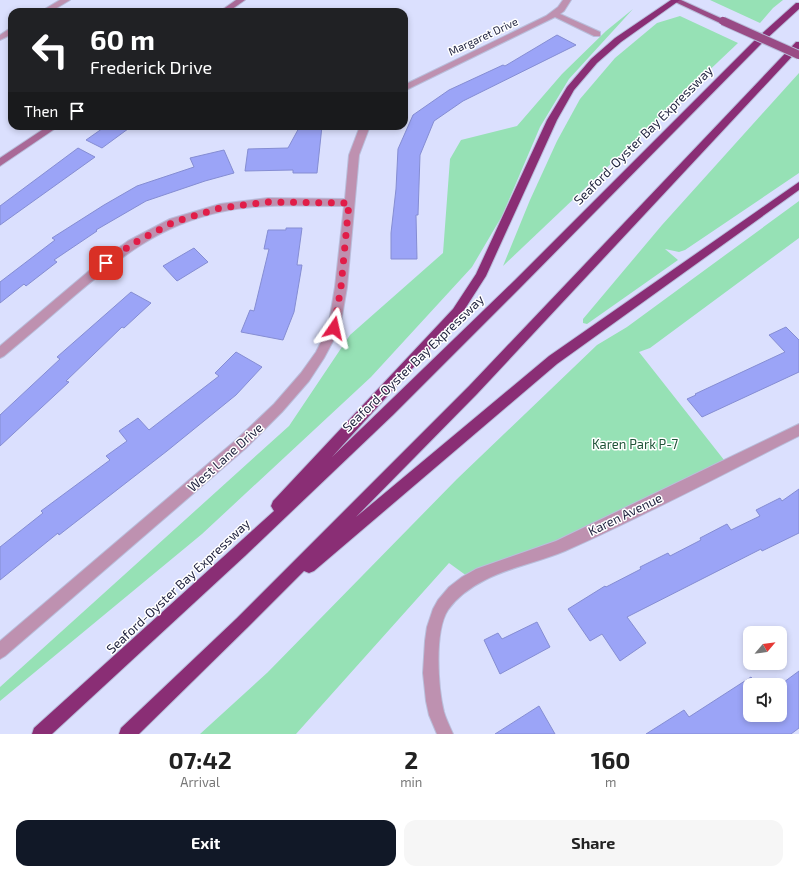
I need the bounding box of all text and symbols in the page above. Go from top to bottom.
street label: Margaret Drive [446,14,520,58]
text: 60 m [90,22,155,56]
icon: left [24,24,76,76]
text: Frederick Drive [90,56,212,78]
street label: Seaford-Oyster Bay Expressway [570,62,716,208]
icon: arrive [66,100,88,122]
text: Then [24,102,58,120]
pin [89,246,123,280]
icon: arrive [95,252,117,274]
street label: Seaford-Oyster Bay Expressway [339,291,487,435]
position arrow [313,307,355,349]
street label: West Lane Drive [184,419,266,495]
park label: Karen Park P-7 [592,436,678,452]
street label: Karen Avenue [585,489,665,539]
street label: Seaford-Oyster Bay Expressway [103,515,253,657]
north arrow [743,626,787,670]
map controls [743,626,787,722]
button: sound [743,678,787,722]
text: 07:42 [168,745,232,774]
text: 2 [404,745,418,774]
text: 160 [591,745,631,774]
text: Arrival [180,774,220,790]
text: min [400,774,422,790]
text: m [605,774,616,790]
button: Exit [16,820,396,866]
button: Share [404,820,783,866]

